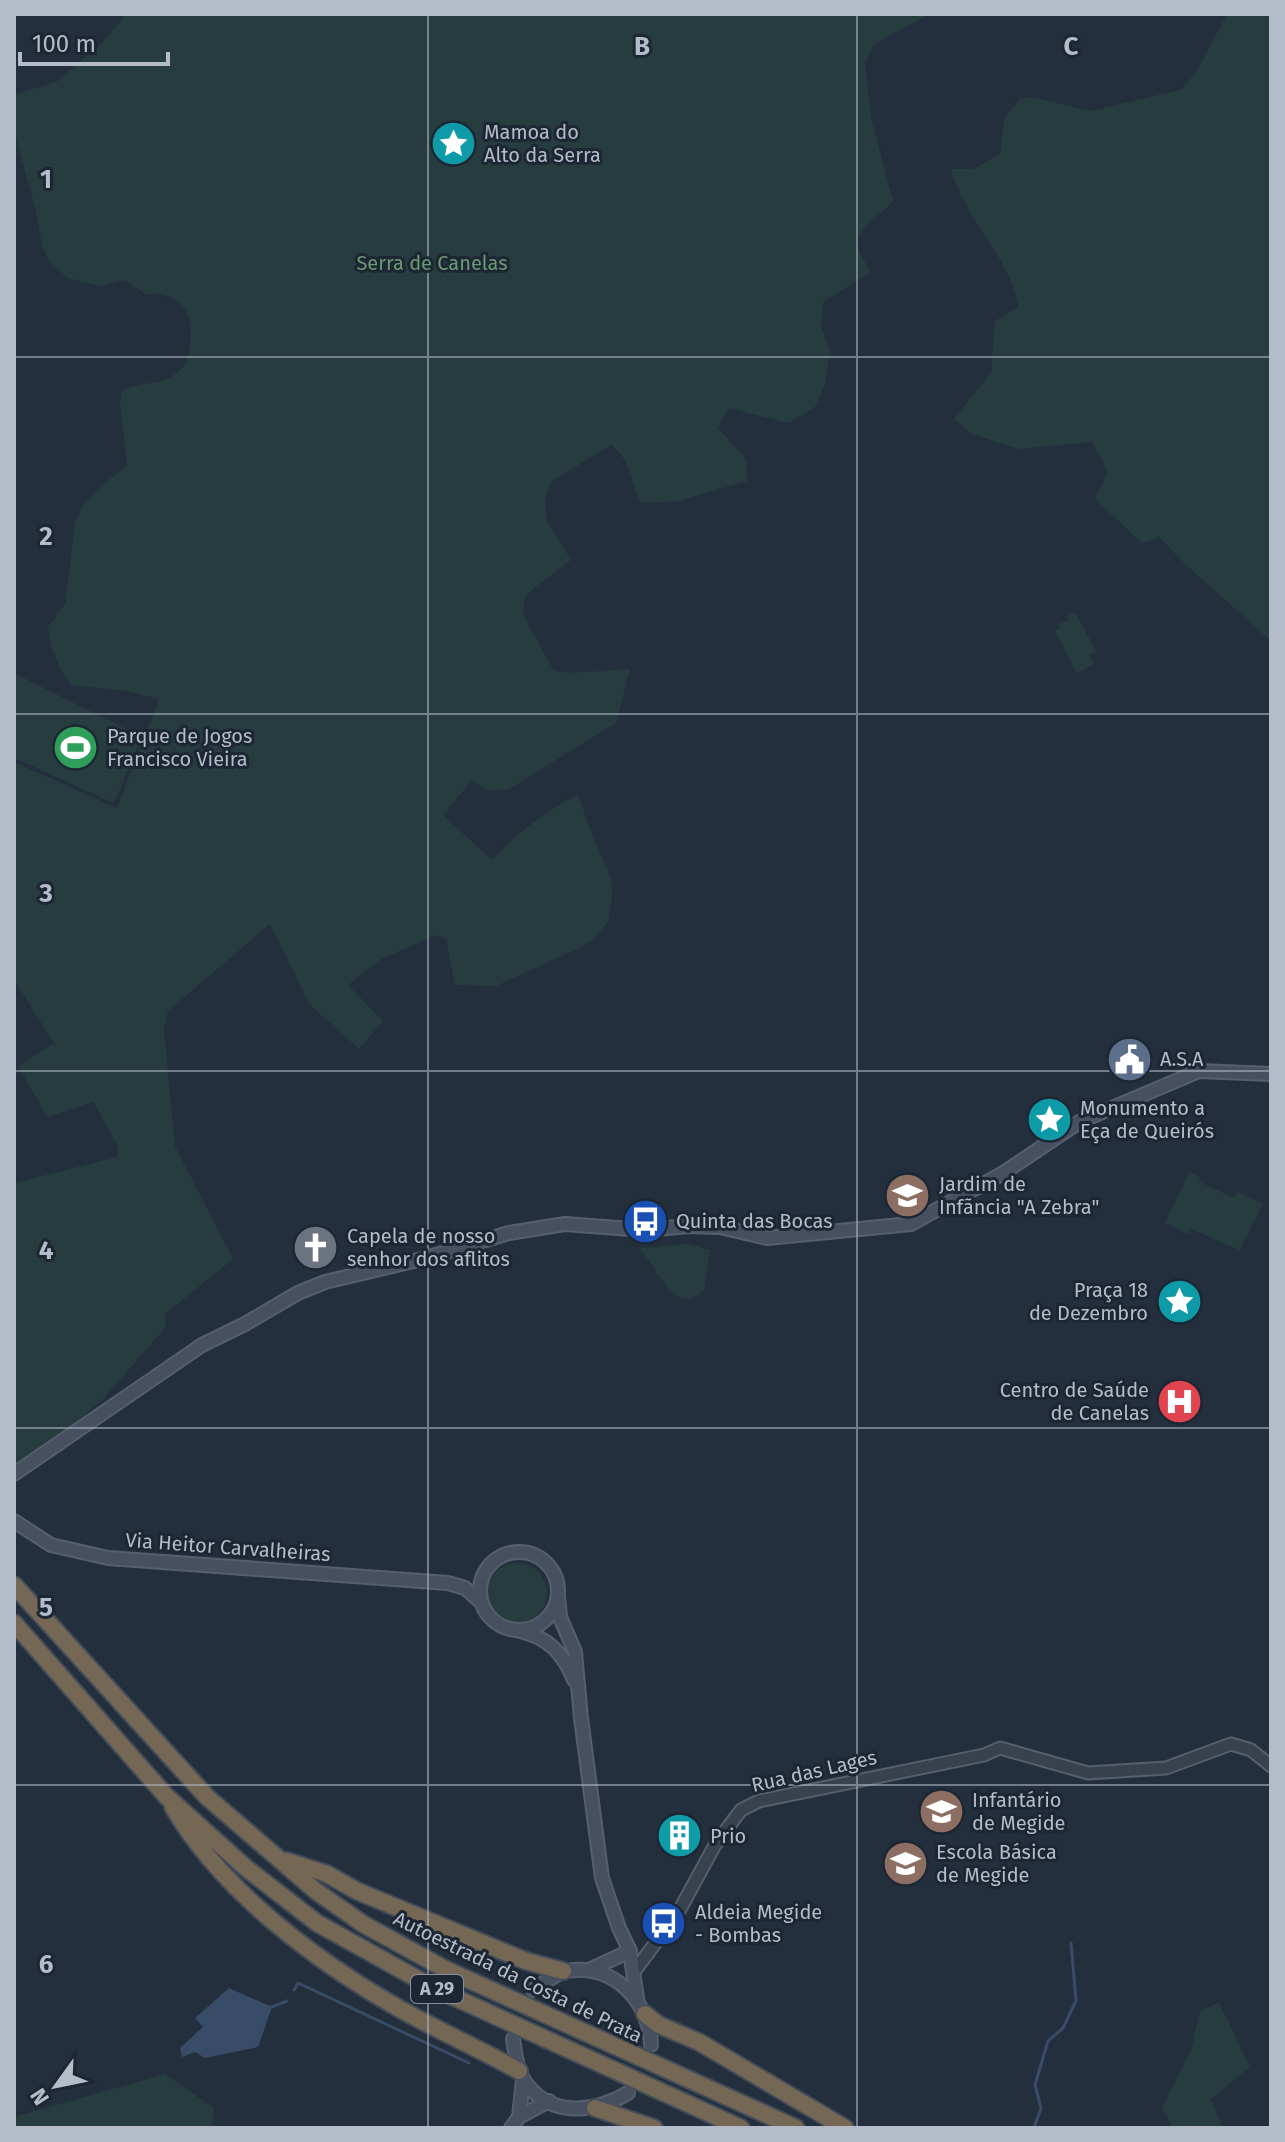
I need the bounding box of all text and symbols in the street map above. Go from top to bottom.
scale bar [20,16,168,66]
text: 100 m [32,30,96,58]
text: B [634,31,650,62]
text: C [1064,31,1079,62]
place icon: Mamoa do Alto da Serra [429,120,477,168]
place label: Mamoa do Alto da Serra [484,120,601,167]
text: 1 [40,164,52,195]
park label: Serra de Canelas [356,251,508,275]
text: 2 [39,521,53,552]
sports icon: Parque de Jogos Francisco Vieira [52,723,100,771]
place label: Parque de Jogos Francisco Vieira [107,724,252,771]
text: 3 [38,878,53,909]
public building icon: A.S.A [1105,1035,1153,1083]
place label: A.S.A [1160,1047,1204,1071]
place icon: Monumento a Eça de Queirós [1025,1095,1073,1143]
place label: Monumento a Eça de Queirós [1080,1096,1214,1144]
school or university icon: Jardim de Infãncia "A Zebra" [884,1171,932,1219]
place label: Jardim de Infãncia "A Zebra" [939,1172,1099,1219]
bus stop icon: Quinta das Bocas [621,1197,669,1245]
place label: Quinta das Bocas [676,1209,833,1233]
church icon: Capela de nosso senhor dos aflitos [292,1224,340,1272]
place label: Capela de nosso senhor dos aflitos [347,1224,510,1271]
text: 4 [39,1235,54,1266]
place icon: Praça 18 de Dezembro [1155,1277,1203,1325]
place label: Praça 18 de Dezembro [1029,1278,1148,1325]
place label: Centro de Saúde de Canelas [1000,1378,1149,1425]
hospital icon: Centro de Saúde de Canelas [1156,1378,1204,1426]
street label: Via Heitor Carvalheiras [125,1528,331,1566]
text: 5 [39,1592,53,1623]
street label: Rua das Lages [749,1745,879,1797]
school or university icon: Infantário de Megide [917,1787,965,1835]
place label: Infantário de Megide [972,1788,1066,1835]
building icon: Prio [655,1812,703,1860]
place label: Prio [710,1824,746,1848]
school or university icon: Escola Básica de Megide [881,1840,929,1888]
place label: Escola Básica de Megide [936,1840,1057,1887]
bus stop icon: Aldeia Megide - Bombas [640,1899,688,1947]
place label: Aldeia Megide - Bombas [695,1900,822,1947]
street label: Autoestrada da Costa de Prata [390,1906,646,2048]
text: 6 [39,1949,54,1980]
road number: A 29 [411,1975,463,2003]
north arrow [16,2046,96,2126]
text: N [24,2083,55,2110]

